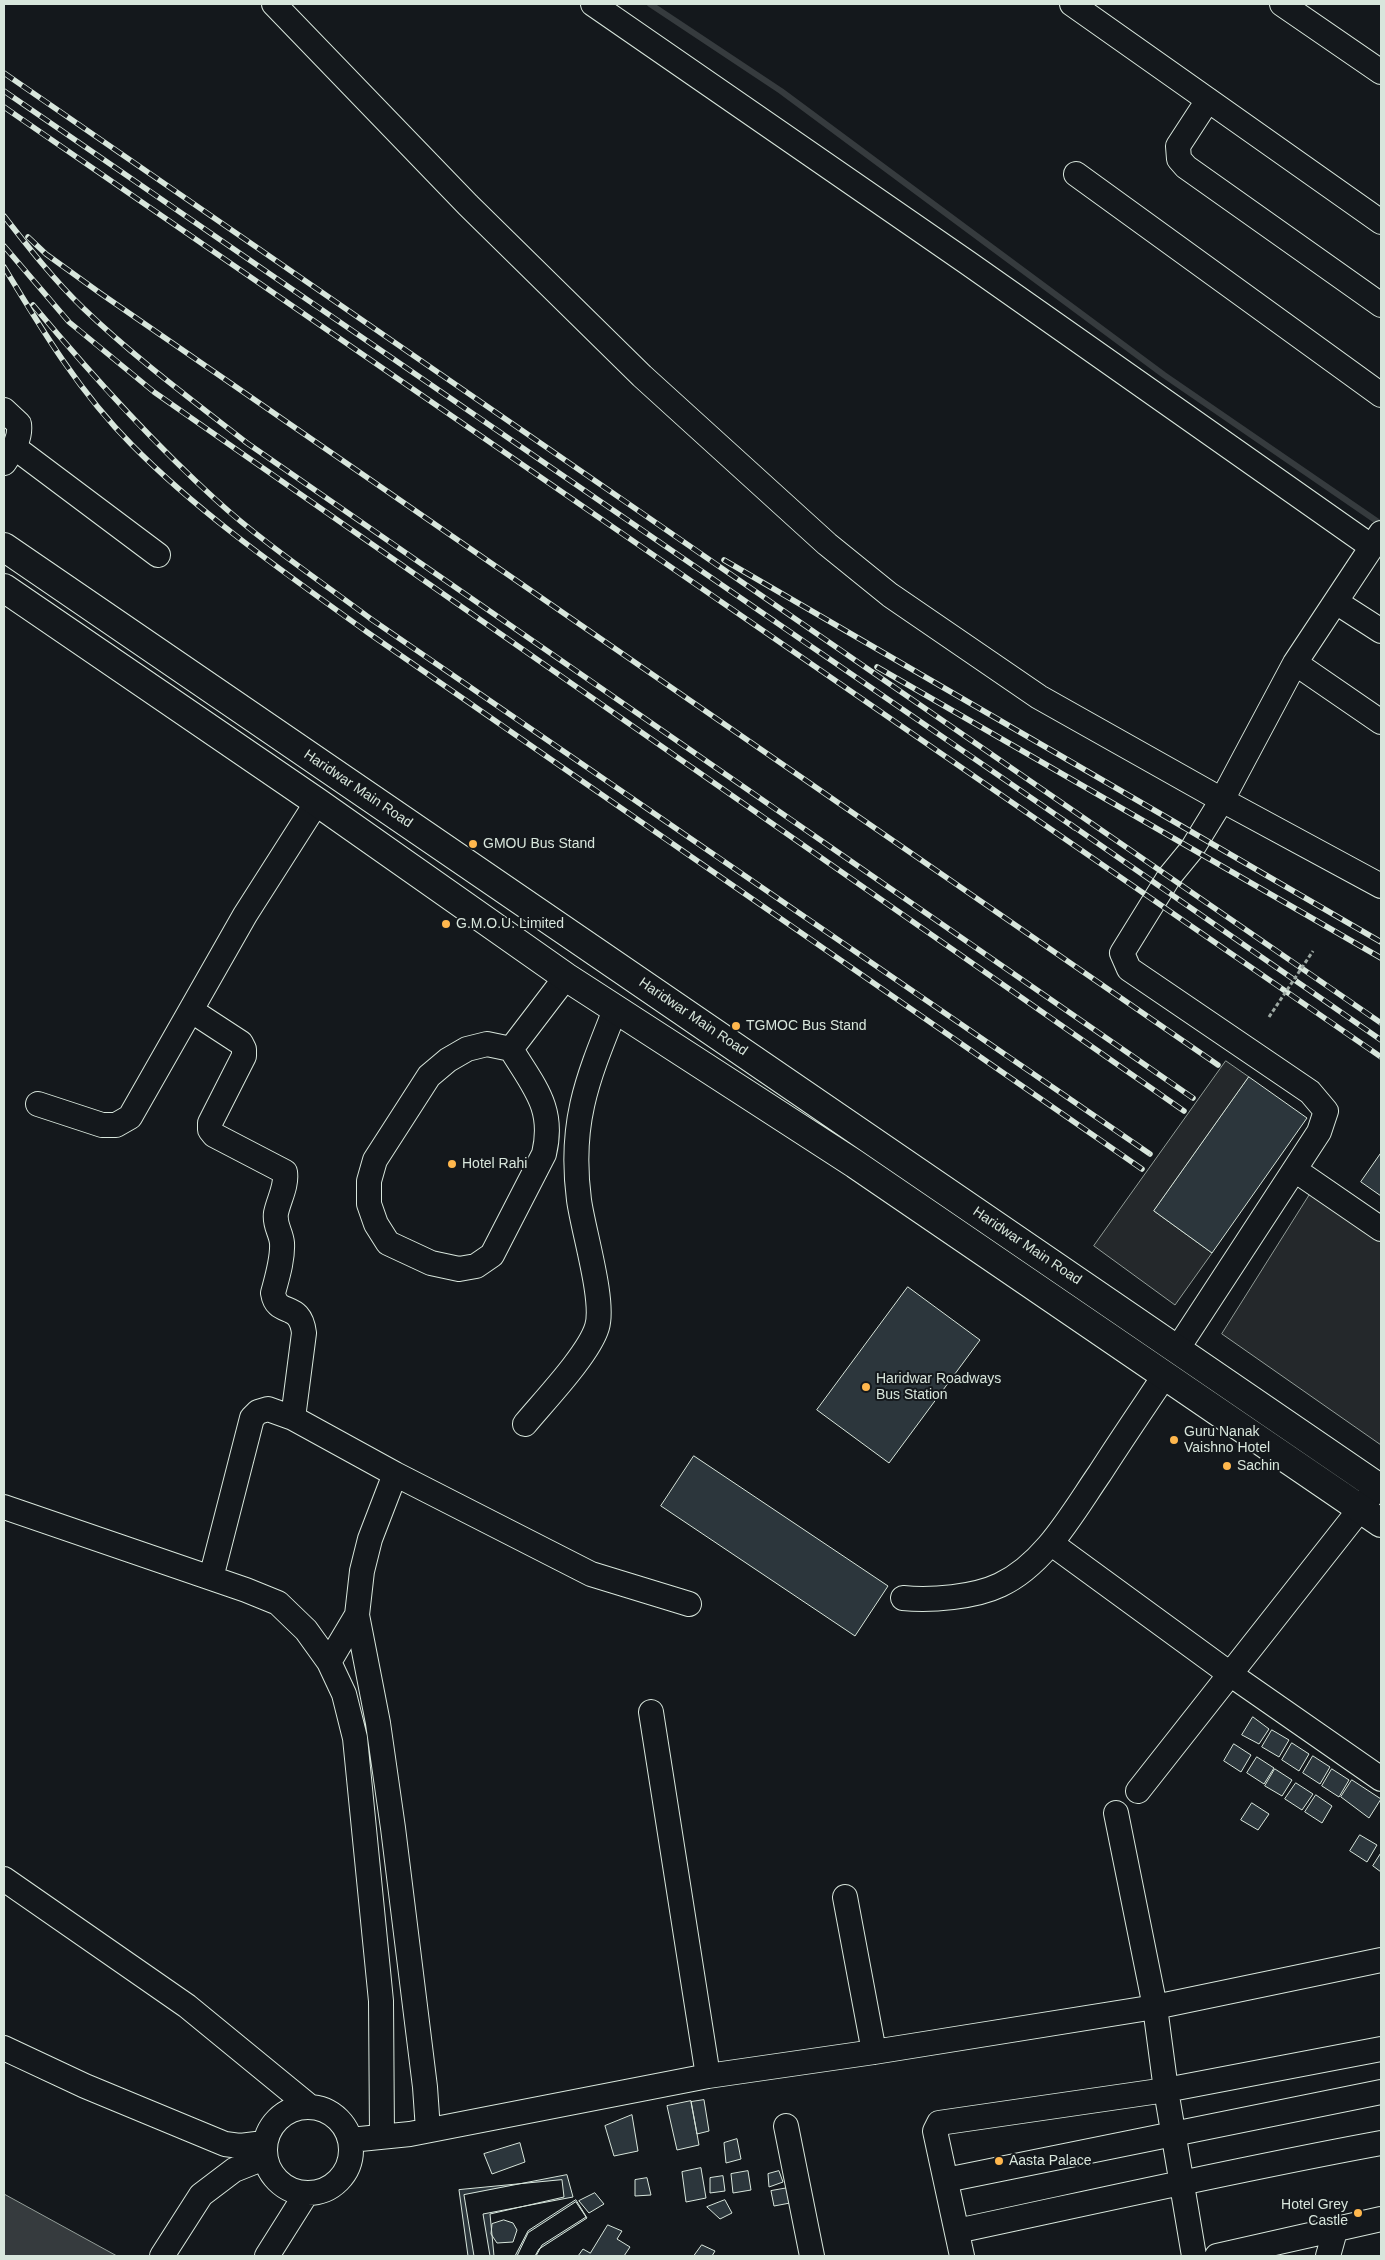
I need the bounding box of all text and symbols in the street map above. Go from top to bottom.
street label: Haridwar Main Road [300,746,416,832]
place label: GMOU Bus Stand [483,836,595,852]
marker: GMOU Bus Stand [467,838,479,850]
place label: G.M.O.U. Limited [456,916,564,932]
marker: G.M.O.U. Limited [440,918,452,930]
street label: Haridwar Main Road [635,974,751,1060]
place label: TGMOC Bus Stand [746,1018,867,1034]
marker: TGMOC Bus Stand [730,1020,742,1032]
place label: Hotel Rahi [462,1156,527,1172]
marker: Hotel Rahi [446,1158,458,1170]
street label: Haridwar Main Road [969,1203,1085,1289]
place label: Haridwar Roadways Bus Station [876,1371,1001,1404]
marker: Haridwar Roadways Bus Station [860,1381,872,1393]
place label: Guru Nanak Vaishno Hotel [1184,1424,1270,1456]
marker: Guru Nanak Vaishno Hotel [1168,1434,1180,1446]
place label: Sachin [1237,1458,1280,1474]
marker: Sachin [1221,1460,1233,1472]
place label: Aasta Palace [1009,2153,1091,2169]
marker: Aasta Palace [993,2155,1005,2167]
place label: Hotel Grey Castle [1281,2197,1348,2230]
marker: Hotel Grey Castle [1352,2207,1364,2219]

